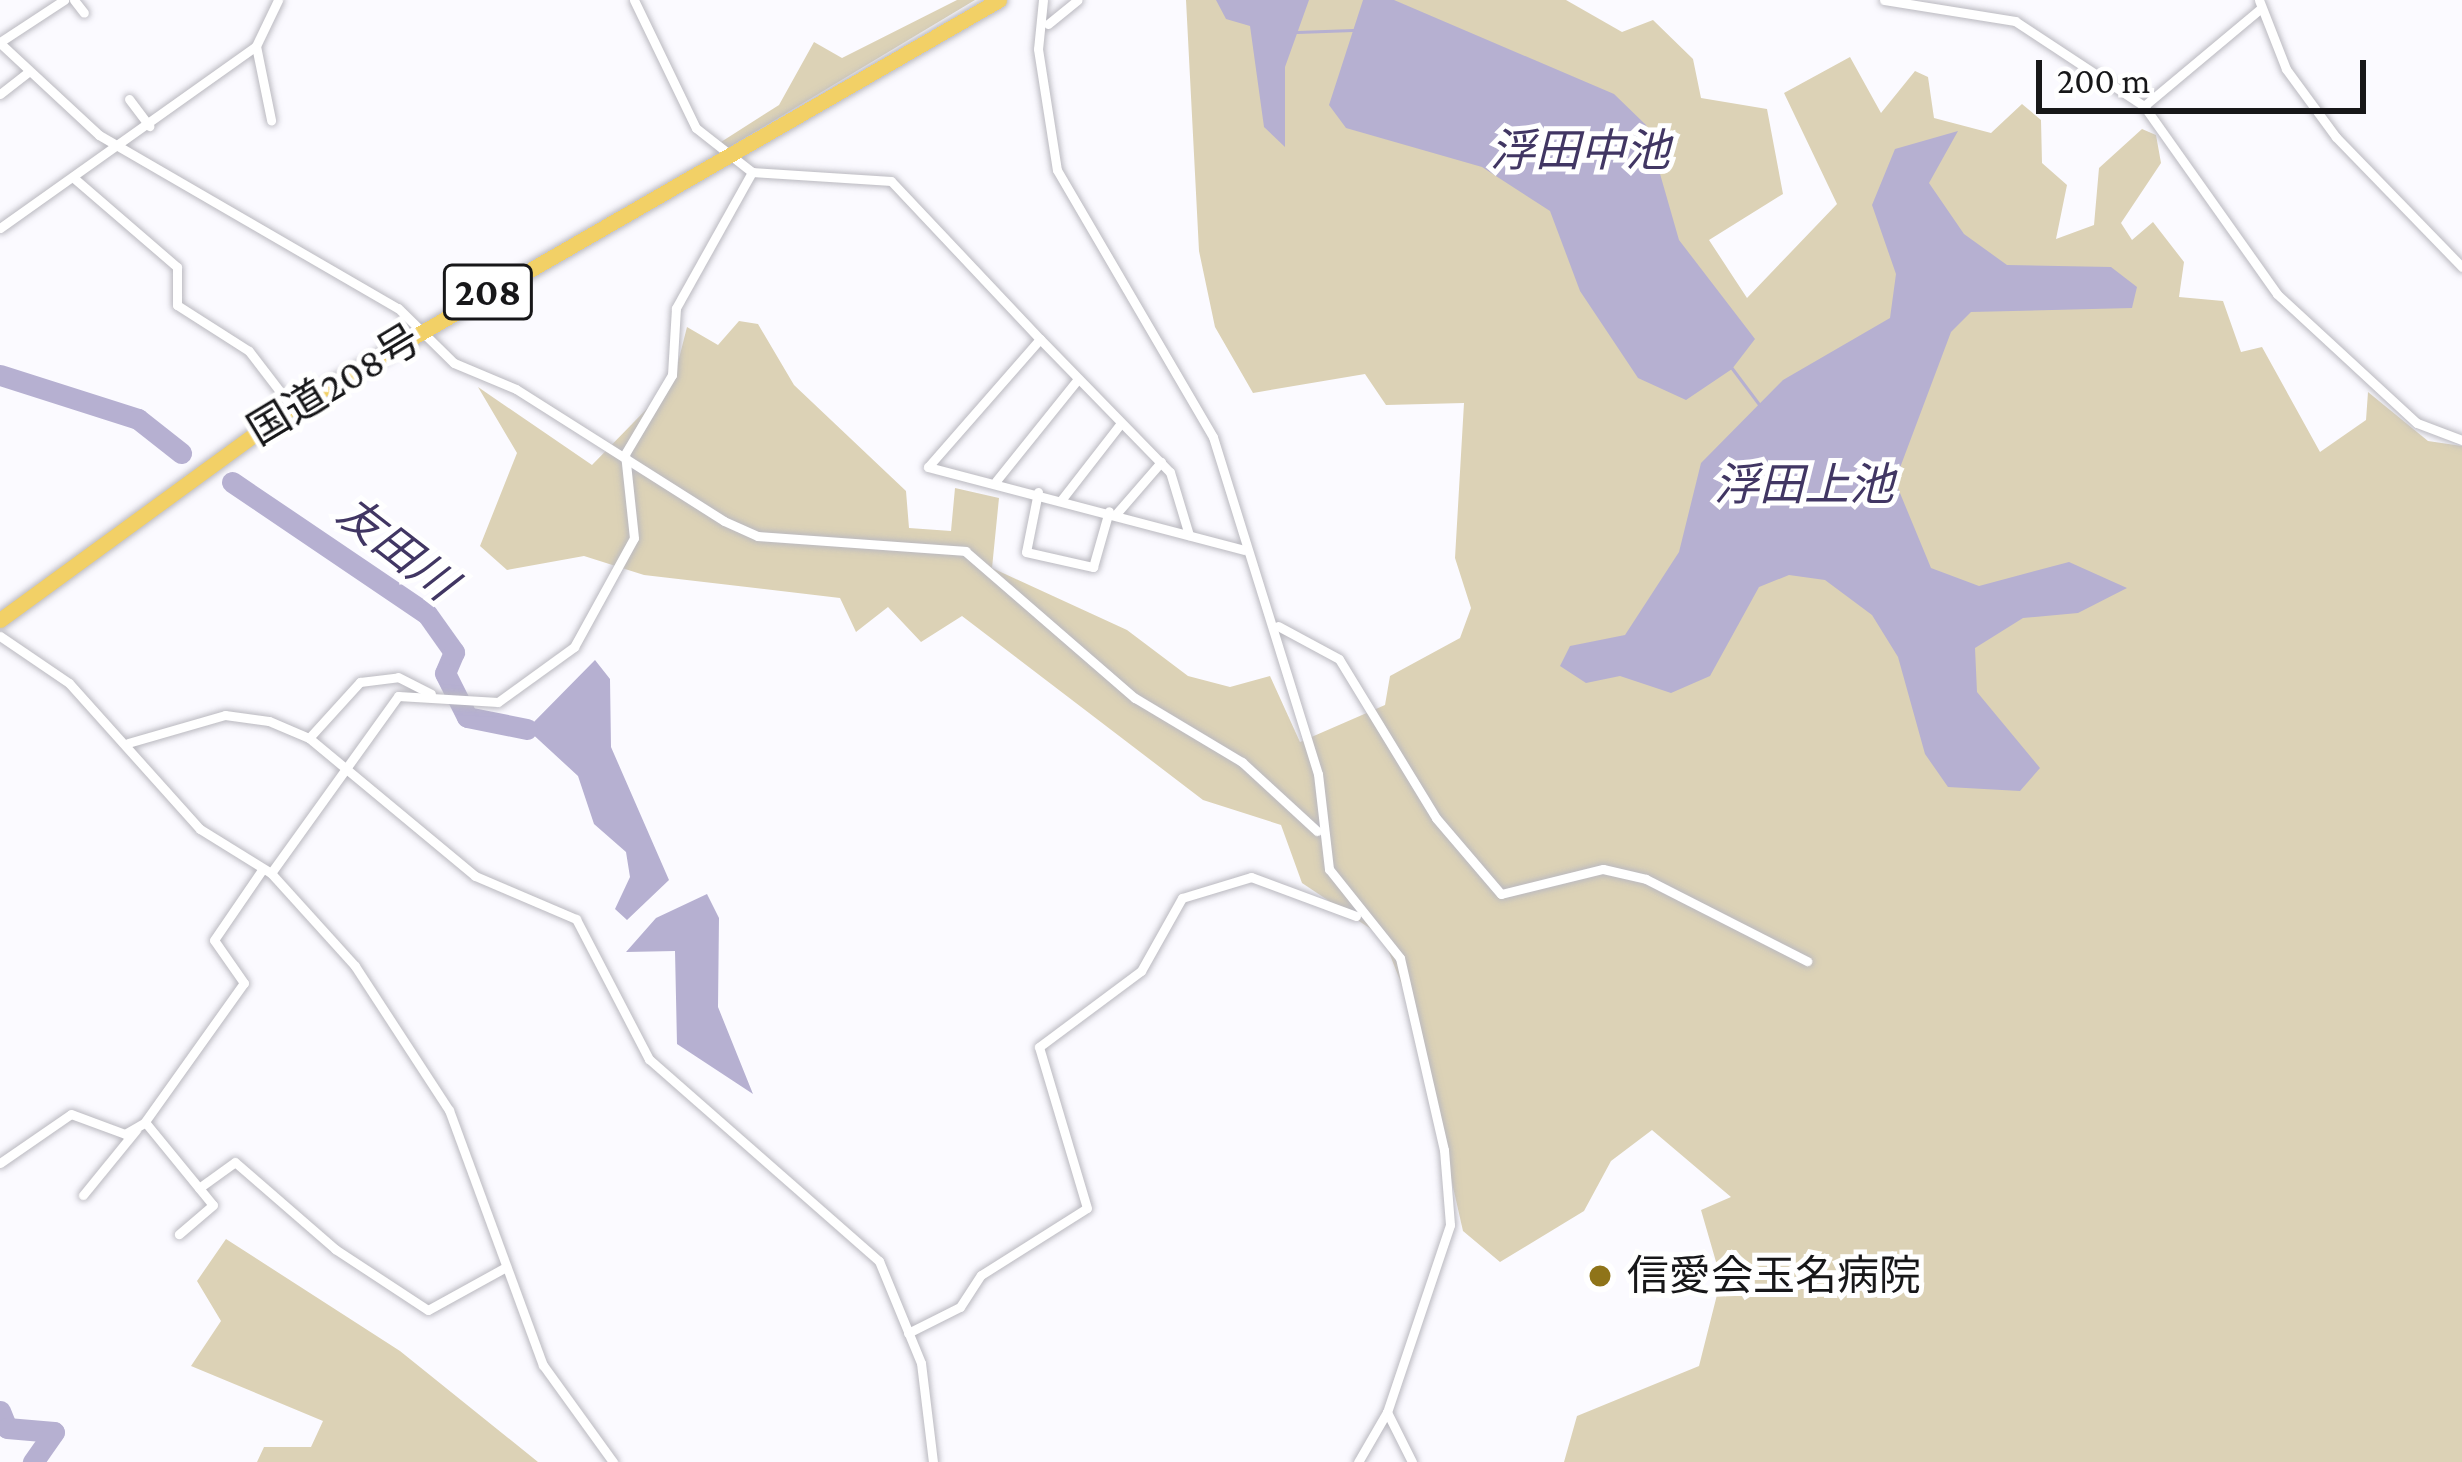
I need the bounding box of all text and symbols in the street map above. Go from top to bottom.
scale bar [2042,36,2372,110]
text: 200 m [2057,61,2151,101]
water label: 浮田中池 [1490,125,1670,179]
road number: 208 [440,259,536,325]
street label: 国道208号 [239,314,429,456]
water label: 浮田上池 [1714,459,1894,513]
water label: 友田川 [326,486,466,612]
place label: 信愛会玉名病院 [1627,1251,1921,1301]
marker: 信愛会玉名病院 [1584,1260,1616,1292]

